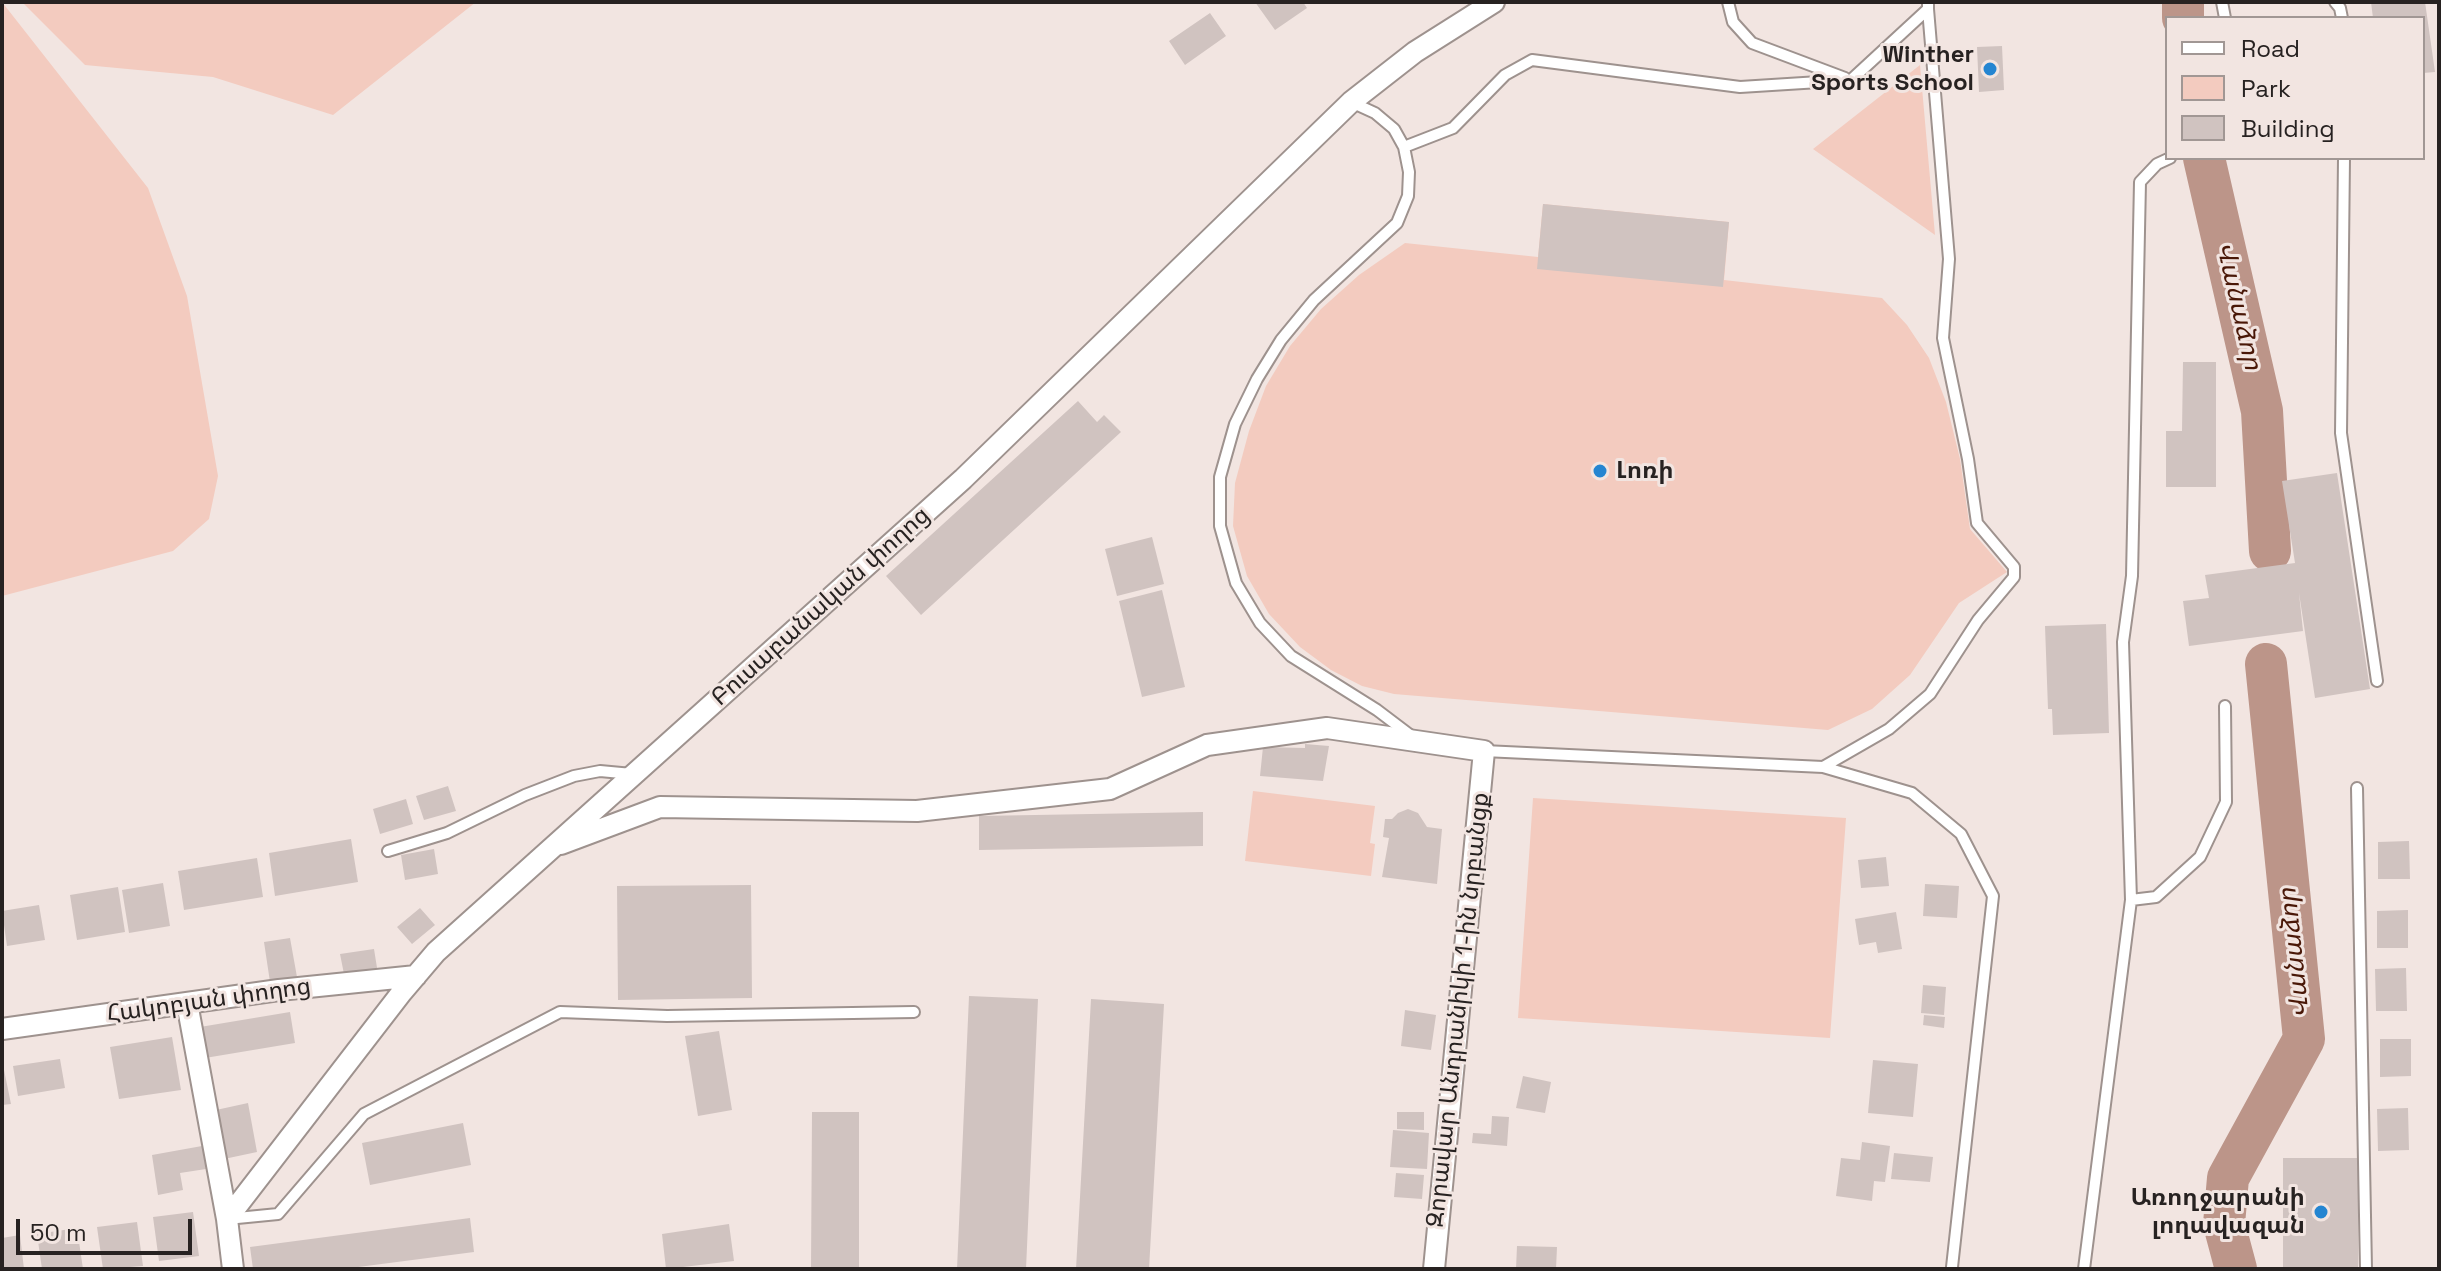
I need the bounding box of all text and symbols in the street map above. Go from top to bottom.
legend [2165,16,2425,160]
text: Road [2241,33,2300,64]
place label: Winther Sports School [1811,41,1974,97]
marker: Winther Sports School [1981,60,1999,78]
text: Park [2241,73,2291,104]
text: Building [2241,113,2335,144]
water label: Վանաձոր [2208,239,2268,373]
place label: Լոռի [1616,457,1674,485]
marker: Լոռի [1591,462,1609,480]
street label: Բուսաբանական փողոց [706,501,936,713]
street label: Զորավար Անդրանիկի 1-ին նրբանցք [1422,791,1496,1229]
water label: Վանաձոր [2273,886,2317,1020]
street label: Հակոբյան փողոց [105,972,313,1030]
place label: Առողջարանի լողավազան [2130,1184,2305,1240]
scale bar [20,1203,196,1253]
marker: Առողջարանի լողավազան [2312,1203,2330,1221]
text: 50 m [30,1217,87,1248]

